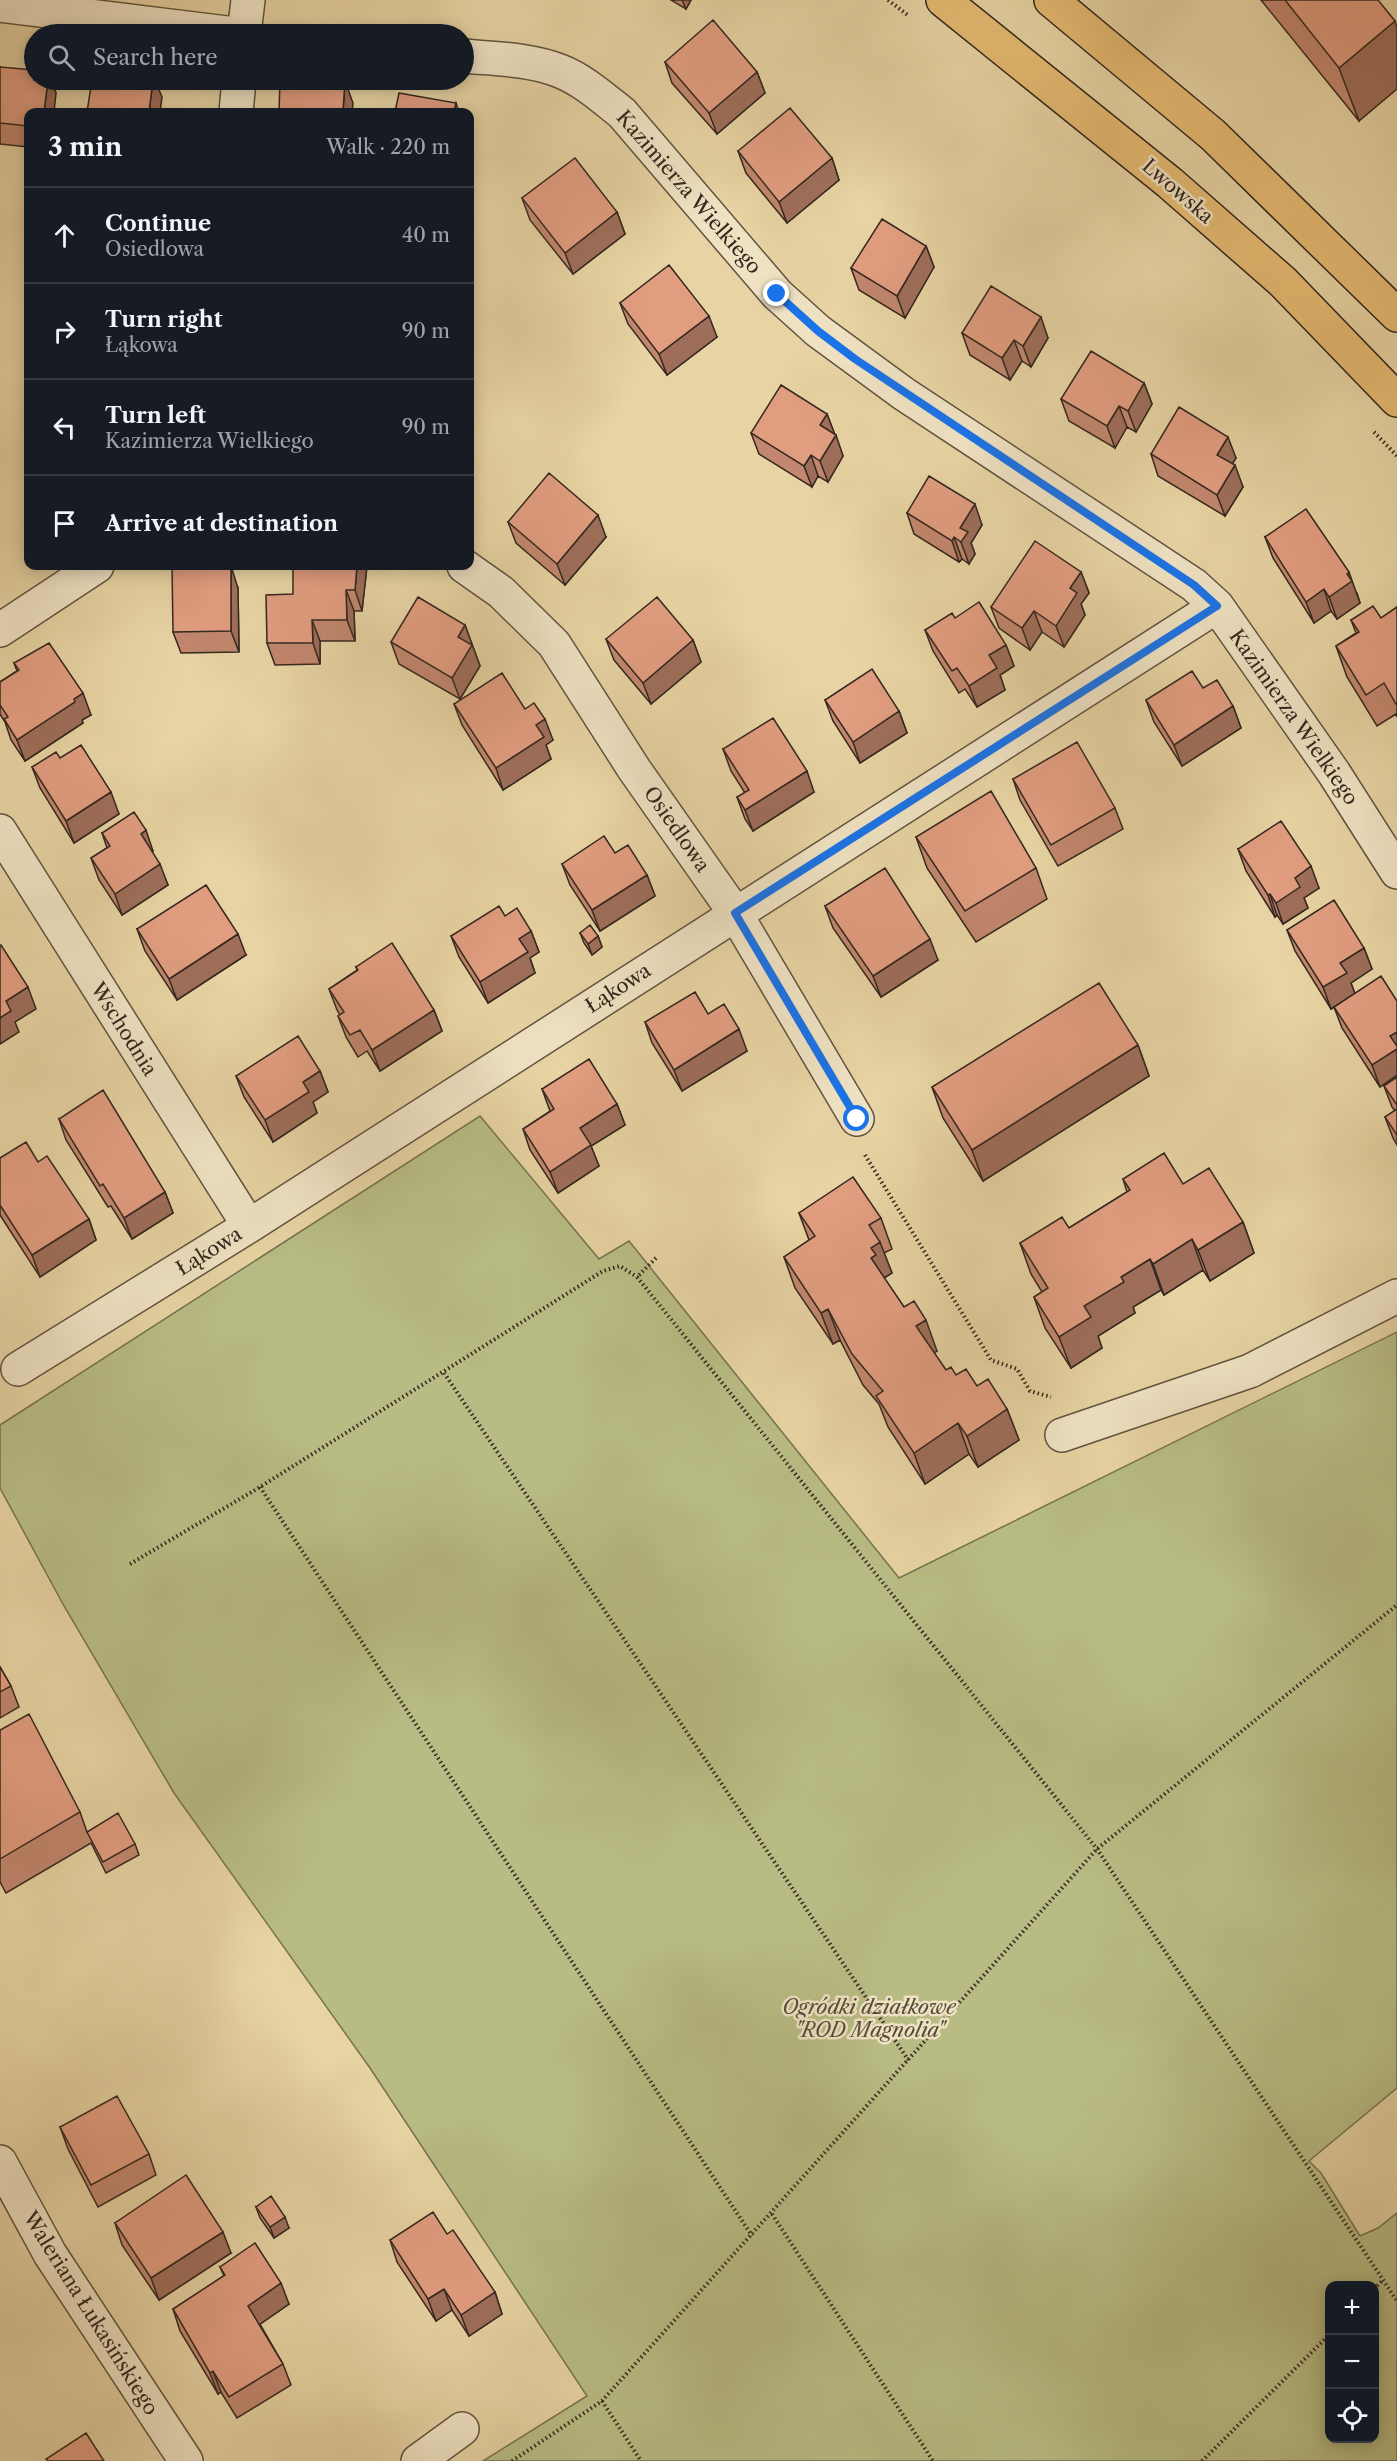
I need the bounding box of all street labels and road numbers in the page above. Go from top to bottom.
street label: Kazimierza Wielkiego [611,105,767,279]
street label: Lwowska [1137,154,1219,229]
street label: Kazimierza Wielkiego [1224,625,1364,809]
street label: Osiedlowa [639,782,715,877]
street label: Łąkowa [581,958,655,1018]
street label: Wschodnia [85,977,162,1081]
street label: Łąkowa [172,1221,247,1280]
street label: Waleriana Łukasińskiego [18,2206,164,2419]

